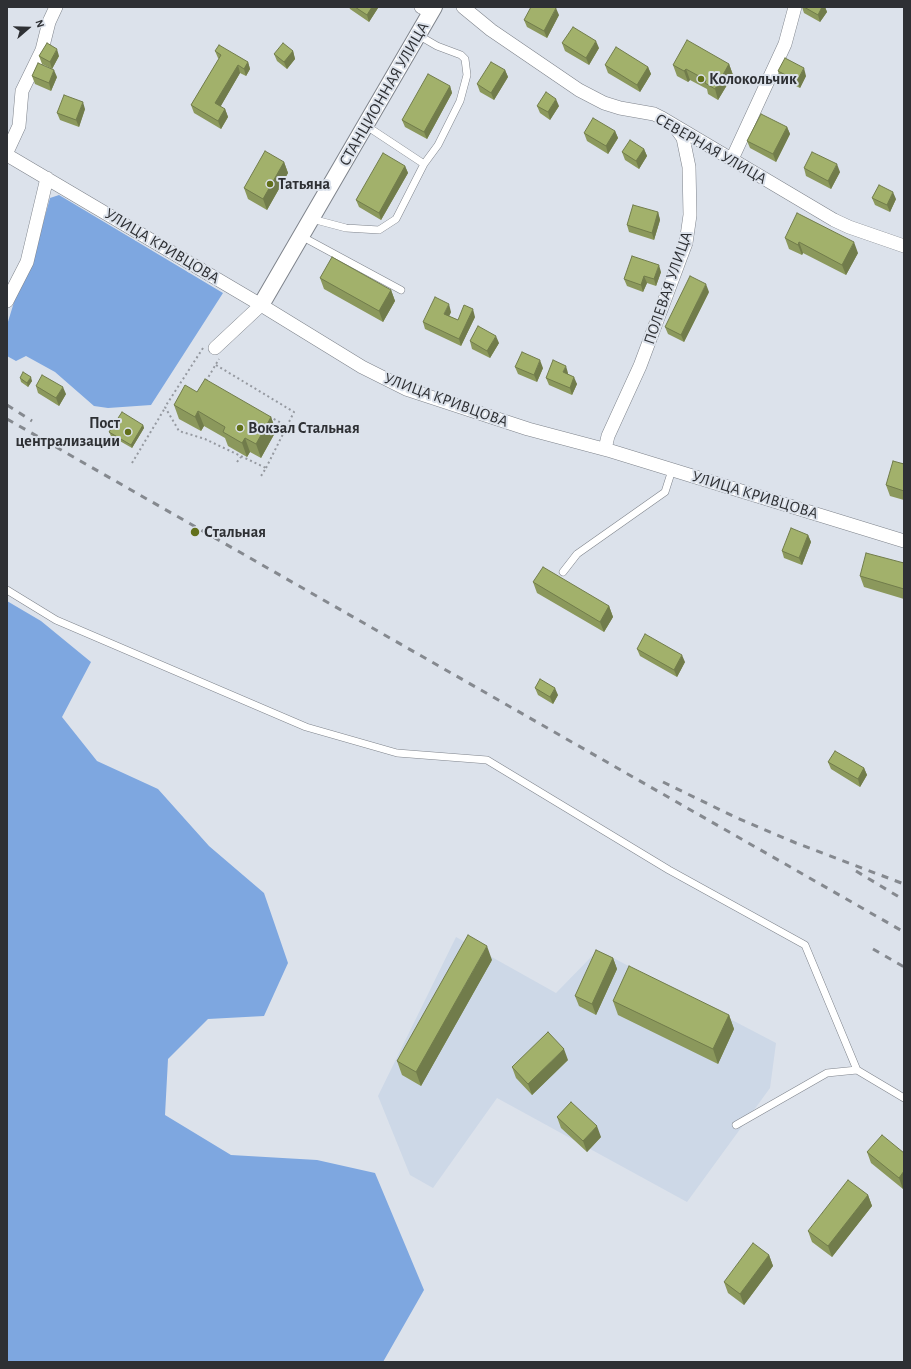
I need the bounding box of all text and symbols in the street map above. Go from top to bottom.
north arrow [8,8,48,48]
text: N [33,18,46,29]
street label: СТАНЦИОННАЯ УЛИЦА [335,19,433,169]
place label: Колокольчик [709,69,797,89]
marker: Колокольчик [696,74,706,84]
street label: СЕВЕРНАЯ УЛИЦА [652,109,770,189]
place label: Татьяна [278,174,330,194]
marker: Татьяна [265,179,275,189]
street label: УЛИЦА КРИВЦОВА [101,204,223,288]
street label: ПОЛЕВАЯ УЛИЦА [640,229,696,347]
street label: УЛИЦА КРИВЦОВА [381,369,511,431]
place label: Пост централизации [15,413,120,451]
place label: Вокзал Стальная [248,418,360,438]
marker: Вокзал Стальная [235,423,245,433]
marker: Пост централизации [123,427,133,437]
street label: УЛИЦА КРИВЦОВА [690,467,820,523]
place label: Стальная [204,522,266,542]
marker: Стальная [189,526,201,538]

